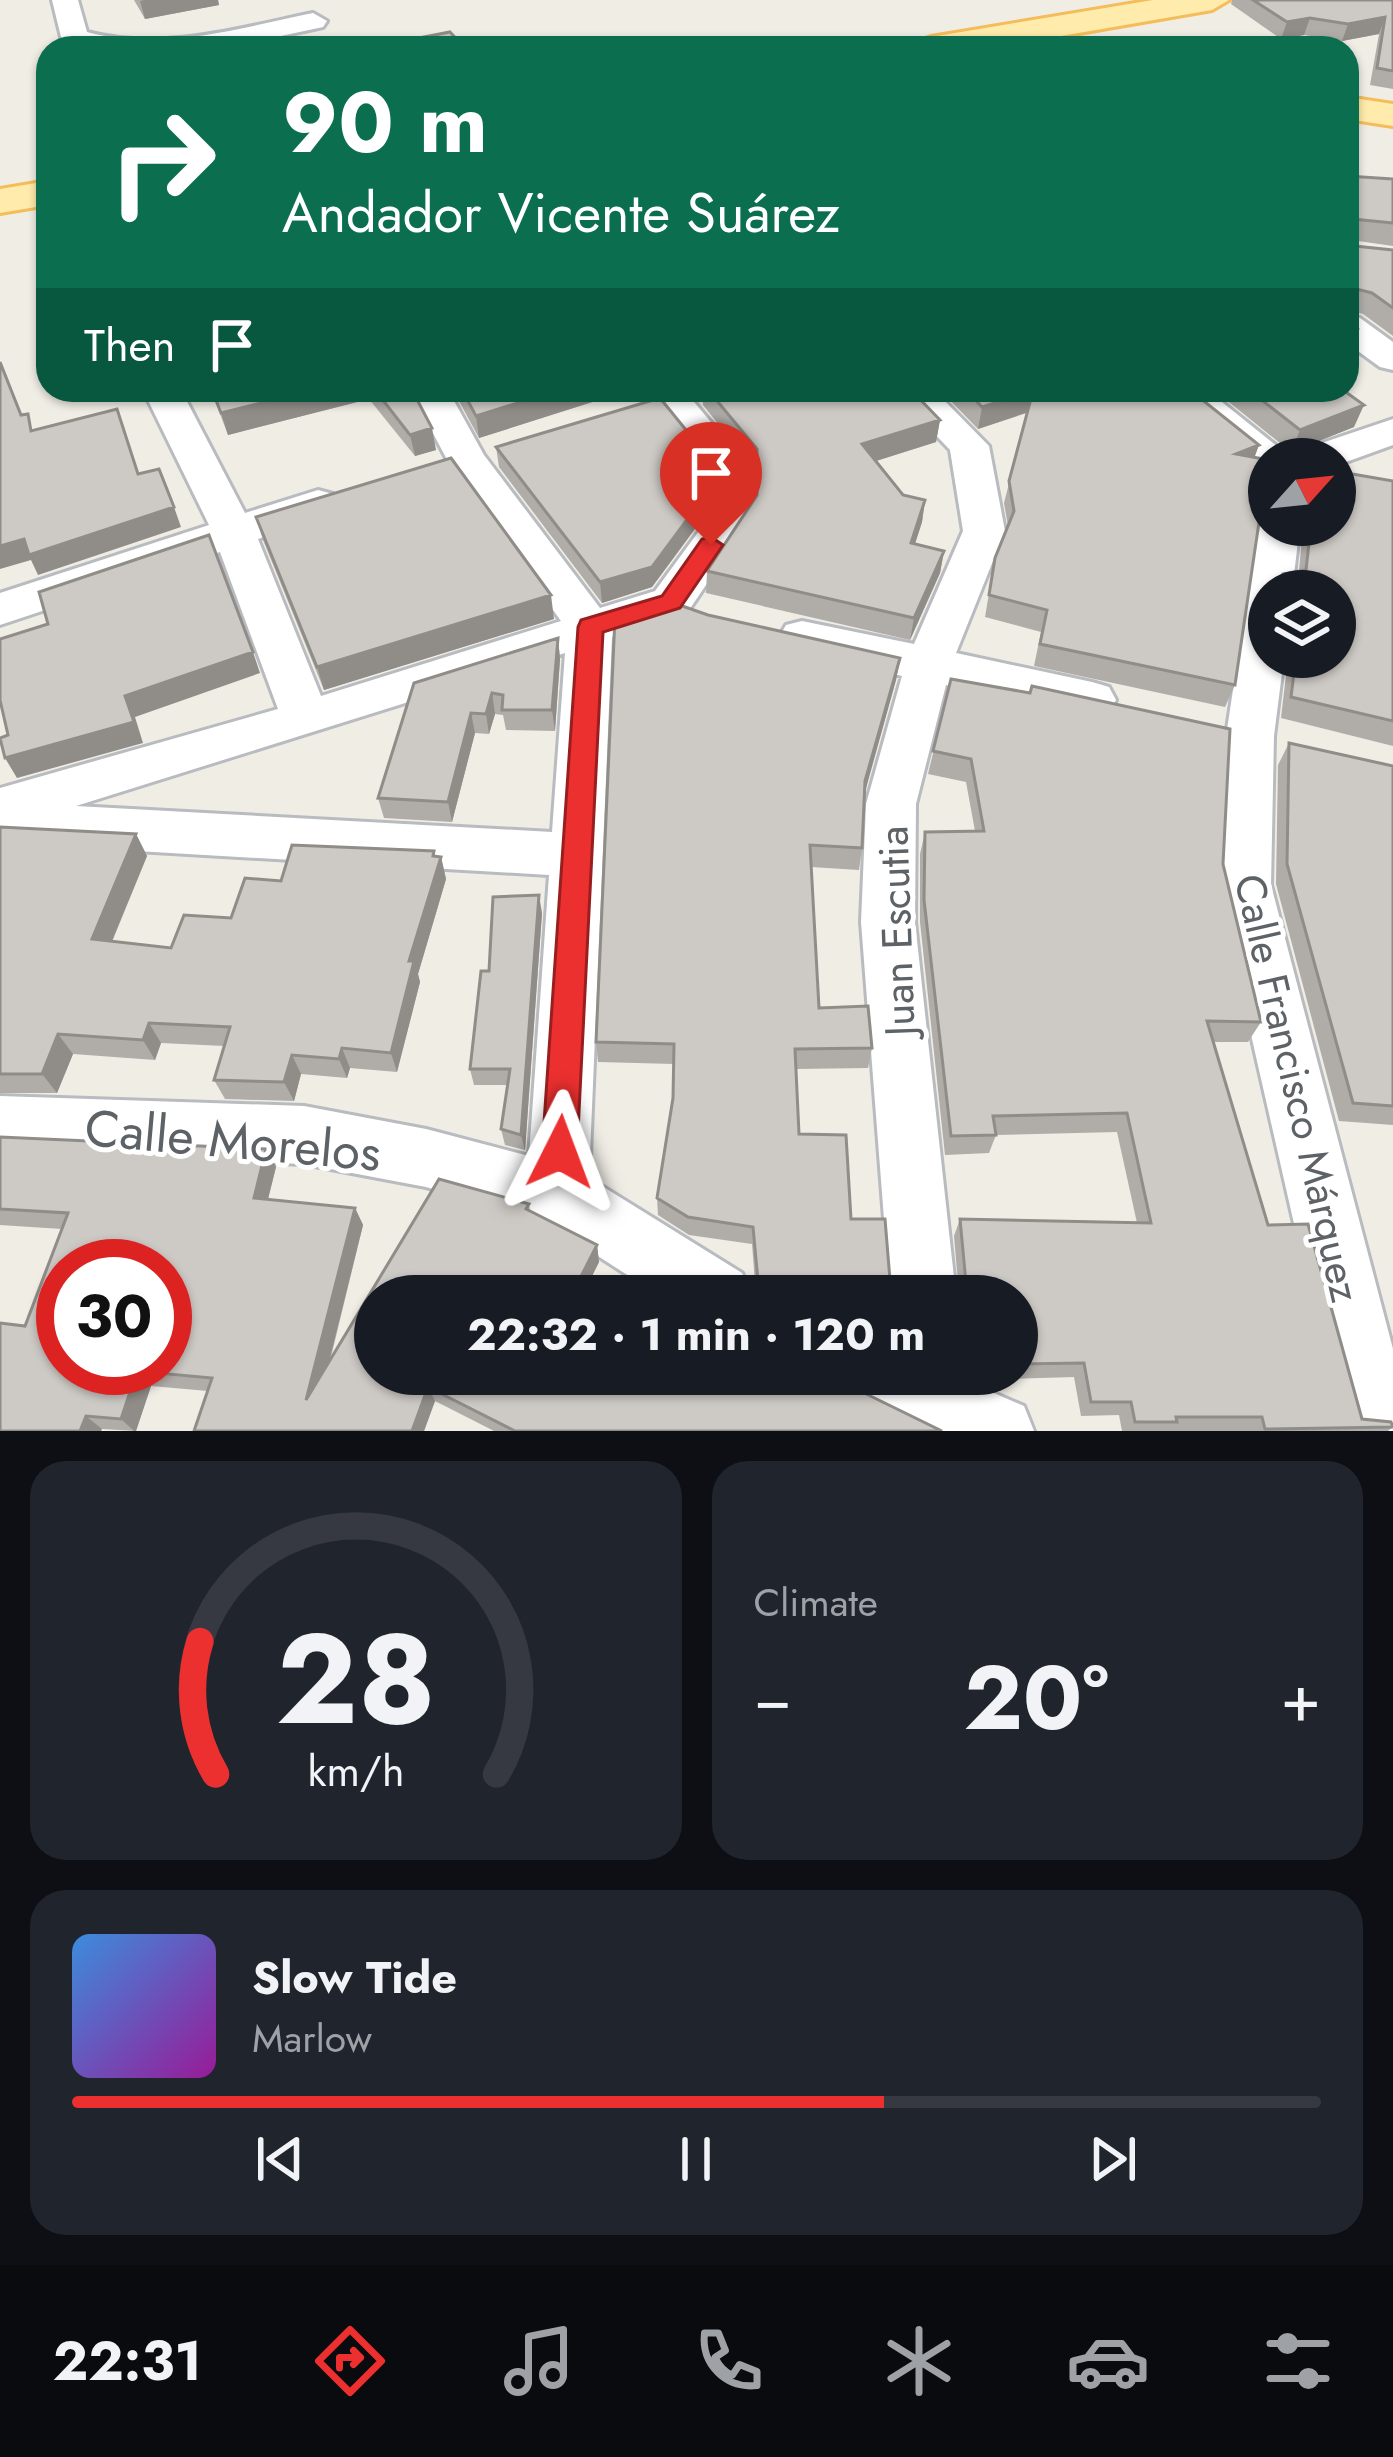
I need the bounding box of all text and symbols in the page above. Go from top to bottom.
text: 90 m [282,62,488,184]
icon: right [84,84,240,240]
text: Andador Vicente Suárez [282,174,840,252]
icon: arrive [199,312,265,378]
text: Then [84,313,175,378]
pin [660,422,762,545]
north arrow [1248,438,1356,546]
map controls [1248,438,1356,678]
icon: arrive [678,440,744,506]
button: layers [1248,570,1356,678]
street label: Juan Escutia [862,825,931,1042]
street label: Calle Francisco Márquez [1219,868,1376,1308]
position arrow [497,1089,623,1215]
street label: Calle Morelos [82,1090,384,1190]
speed limit sign: 30 [36,1239,192,1395]
text: 22:32 · 1 min · 120 m [467,1302,925,1367]
text: Climate [754,1574,878,1631]
text: 28 [276,1589,436,1770]
text: 20° [964,1633,1109,1763]
text: − [754,1650,792,1746]
text: + [1280,1650,1321,1746]
text: km/h [307,1739,404,1801]
text: Slow Tide [252,1945,457,2010]
text: Marlow [252,2010,372,2067]
icon: previous [247,2126,313,2192]
icon: pause [663,2126,729,2192]
icon: next [1080,2126,1146,2192]
icon: directions [308,2319,392,2403]
icon: music [497,2319,581,2403]
icon: phone [687,2319,771,2403]
icon: climate [877,2319,961,2403]
icon: car [1066,2319,1150,2403]
icon: filters [1256,2319,1340,2403]
text: 22:31 [53,2322,202,2400]

